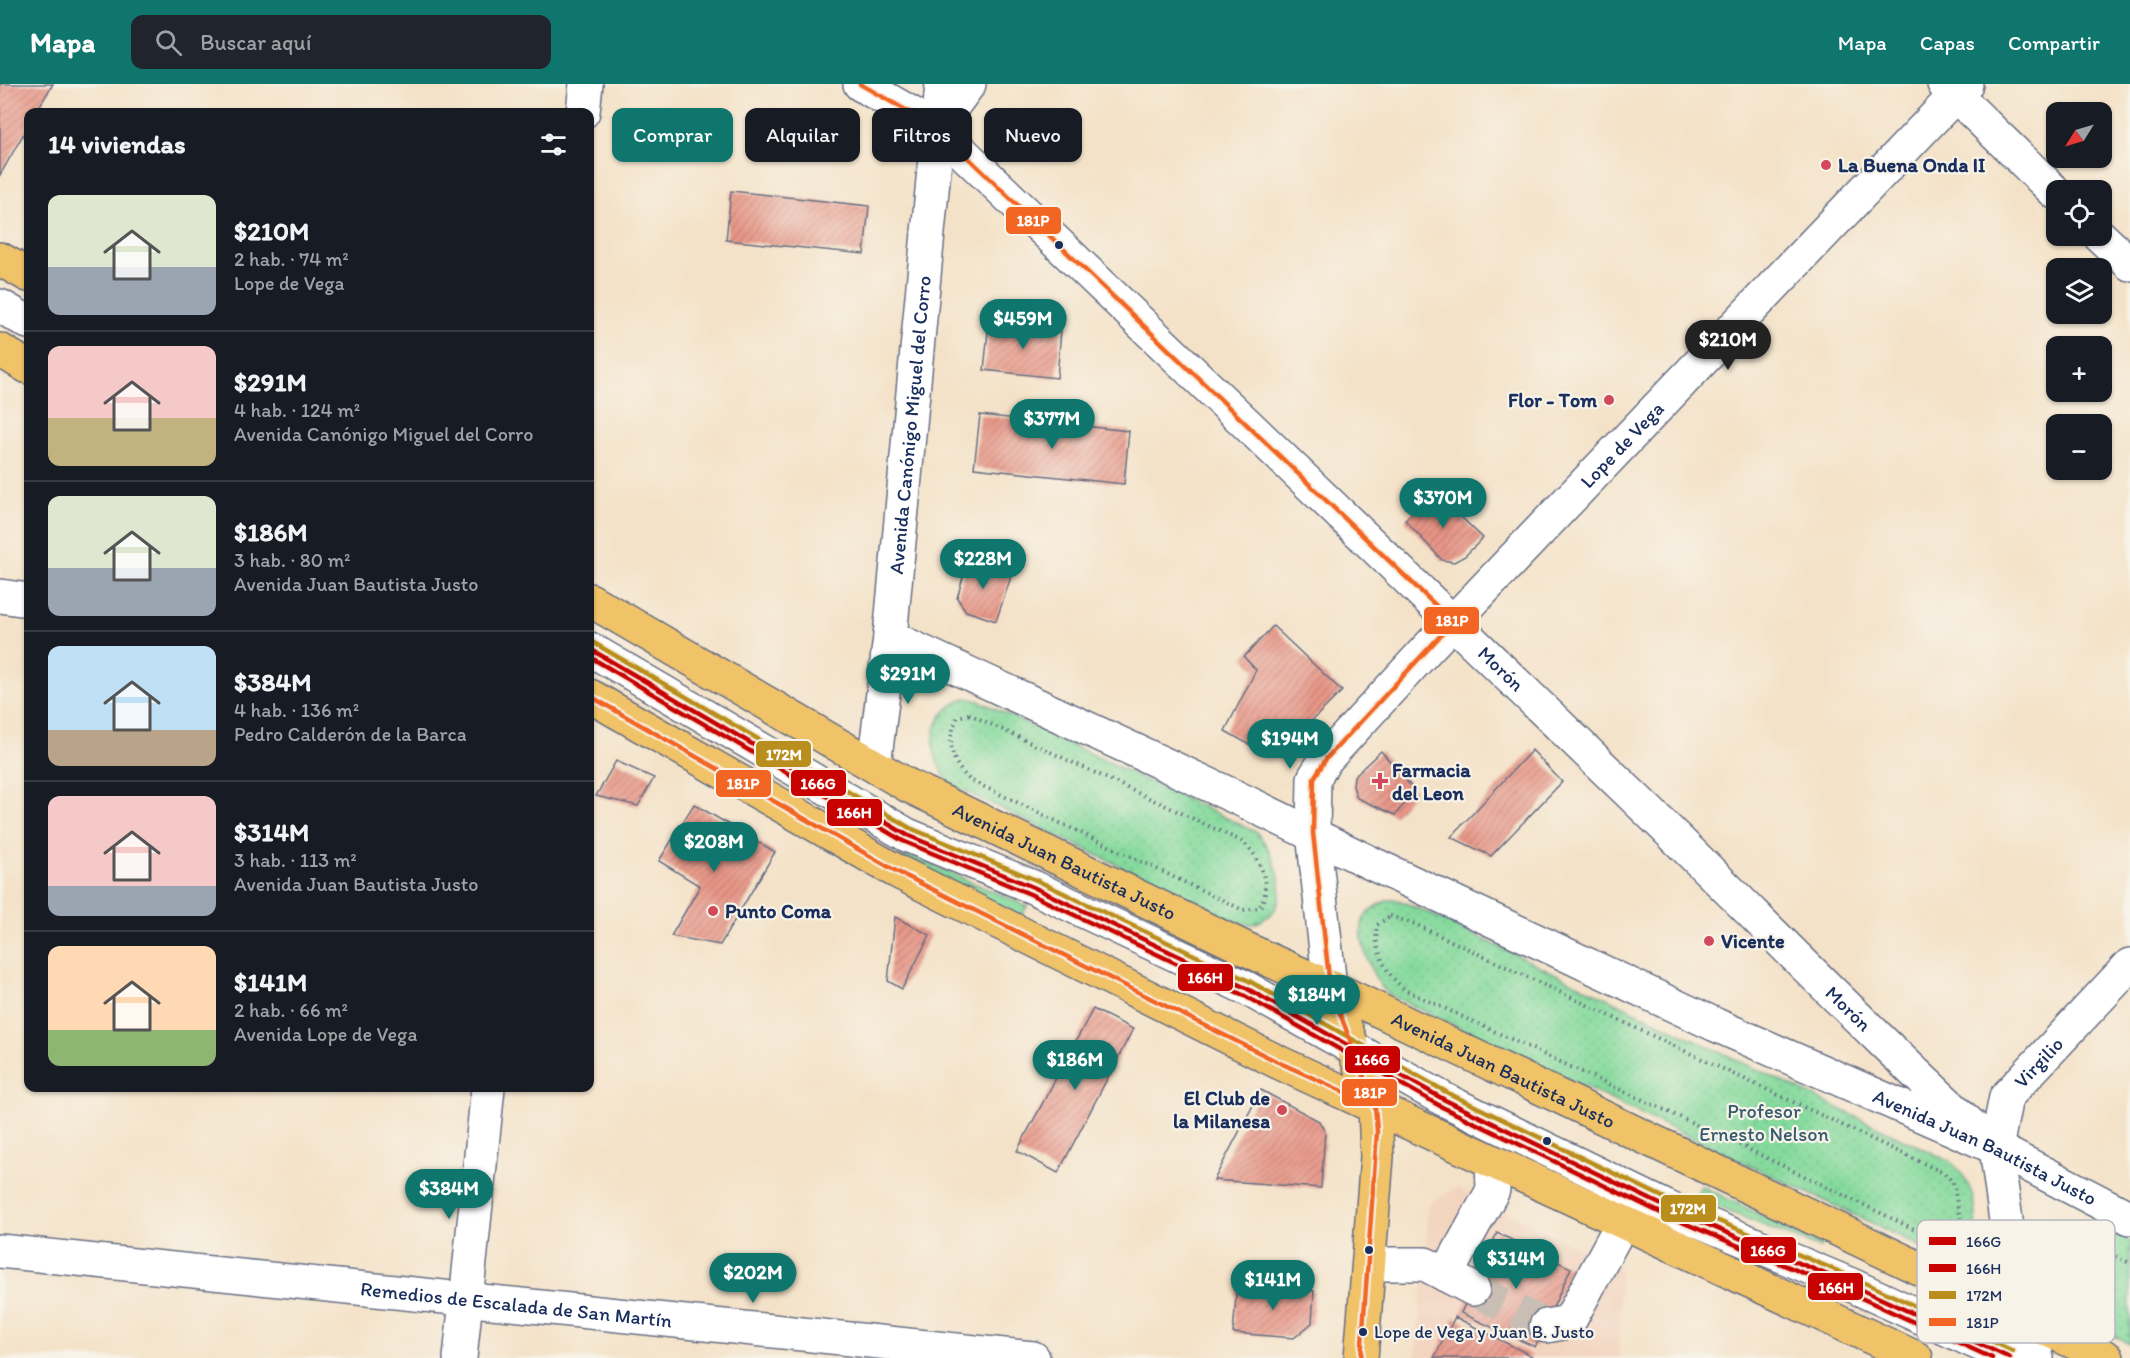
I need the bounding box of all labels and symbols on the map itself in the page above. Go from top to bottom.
north arrow [2046,102,2112,168]
place label: La Buena Onda II [1838,153,1986,177]
marker: La Buena Onda II [1819,158,1833,172]
line badge: 181P [1005,206,1062,235]
text: 181P [1017,211,1050,230]
unlabelled marker [1053,239,1065,251]
street label: Avenida Canónigo Miguel del Corro [884,275,936,575]
pin: $459M [981,299,1065,350]
pin: $210M [1686,320,1770,371]
place label: Flor - Tom [1508,388,1597,412]
marker: Flor - Tom [1602,393,1616,407]
street label: Lope de Vega [1575,396,1669,493]
pin: $377M [1010,399,1094,450]
pin: $370M [1401,478,1485,529]
pin: $228M [941,539,1025,590]
line badge: 181P [1423,606,1480,635]
text: 181P [1436,611,1469,630]
street label: Morón [1473,641,1529,697]
pin: $291M [866,654,950,705]
pin: $194M [1248,719,1332,770]
line badge: 172M [755,740,812,768]
text: 172M [766,745,802,764]
place label: Farmacia del Leon [1392,758,1471,805]
line badge: 181P [715,769,772,798]
line badge: 166G [790,769,847,797]
text: 181P [727,774,760,793]
text: 166G [800,774,836,793]
marker: Farmacia del Leon [1373,774,1387,788]
street label: Avenida Juan Bautista Justo [949,797,1180,925]
line badge: 166H [826,798,883,827]
text: 166H [836,803,872,822]
pin: $208M [672,822,756,873]
place label: Punto Coma [725,899,832,923]
marker: Punto Coma [706,904,720,918]
place label: Vicente [1721,929,1785,953]
marker: Vicente [1702,934,1716,948]
line badge: 166H [1177,963,1234,992]
text: 166H [1187,968,1223,987]
pin: $184M [1275,975,1359,1026]
street label: Morón [1821,981,1877,1036]
street label: Avenida Juan Bautista Justo [1388,1006,1619,1133]
street label: Virgilio [2009,1032,2068,1093]
pin: $186M [1033,1040,1117,1091]
line badge: 166G [1344,1045,1401,1074]
text: 166G [1354,1050,1390,1069]
line badge: 181P [1341,1078,1398,1107]
text: 181P [1354,1083,1387,1102]
street label: Avenida Juan Bautista Justo [1870,1084,2101,1210]
place label: El Club de la Milanesa [1173,1086,1270,1133]
park label: Profesor Ernesto Nelson [1699,1099,1829,1146]
marker: El Club de la Milanesa [1275,1103,1289,1117]
unlabelled marker [1541,1135,1553,1147]
pin: $384M [407,1169,491,1220]
line badge: 172M [1660,1194,1717,1223]
text: 172M [1670,1199,1706,1218]
legend [1917,1220,2115,1343]
text: 166G [1966,1232,2001,1251]
line badge: 166G [1740,1236,1797,1264]
pin: $314M [1474,1239,1558,1290]
text: 166G [1750,1241,1786,1260]
unlabelled marker [1363,1244,1375,1256]
pin: $202M [711,1253,795,1304]
text: 166H [1966,1259,2001,1278]
pin: $141M [1231,1260,1315,1311]
line badge: 166H [1807,1272,1864,1301]
street label: Remedios de Escalada de San Martín [359,1276,673,1333]
text: 166H [1818,1278,1854,1297]
text: 172M [1966,1286,2002,1305]
text: 181P [1966,1313,1999,1332]
place label: Lope de Vega y Juan B. Justo [1374,1321,1594,1343]
marker: Lope de Vega y Juan B. Justo [1357,1326,1369,1338]

